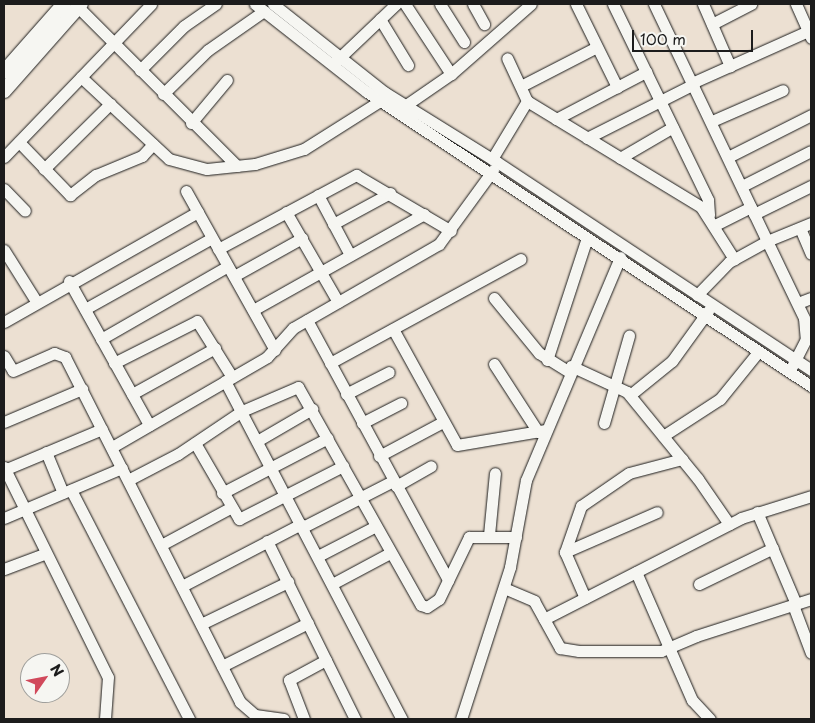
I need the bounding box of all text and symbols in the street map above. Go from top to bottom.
scale bar [635,20,756,52]
text: 100 m [640,27,686,50]
north arrow [20,653,70,703]
text: N [45,660,69,680]

